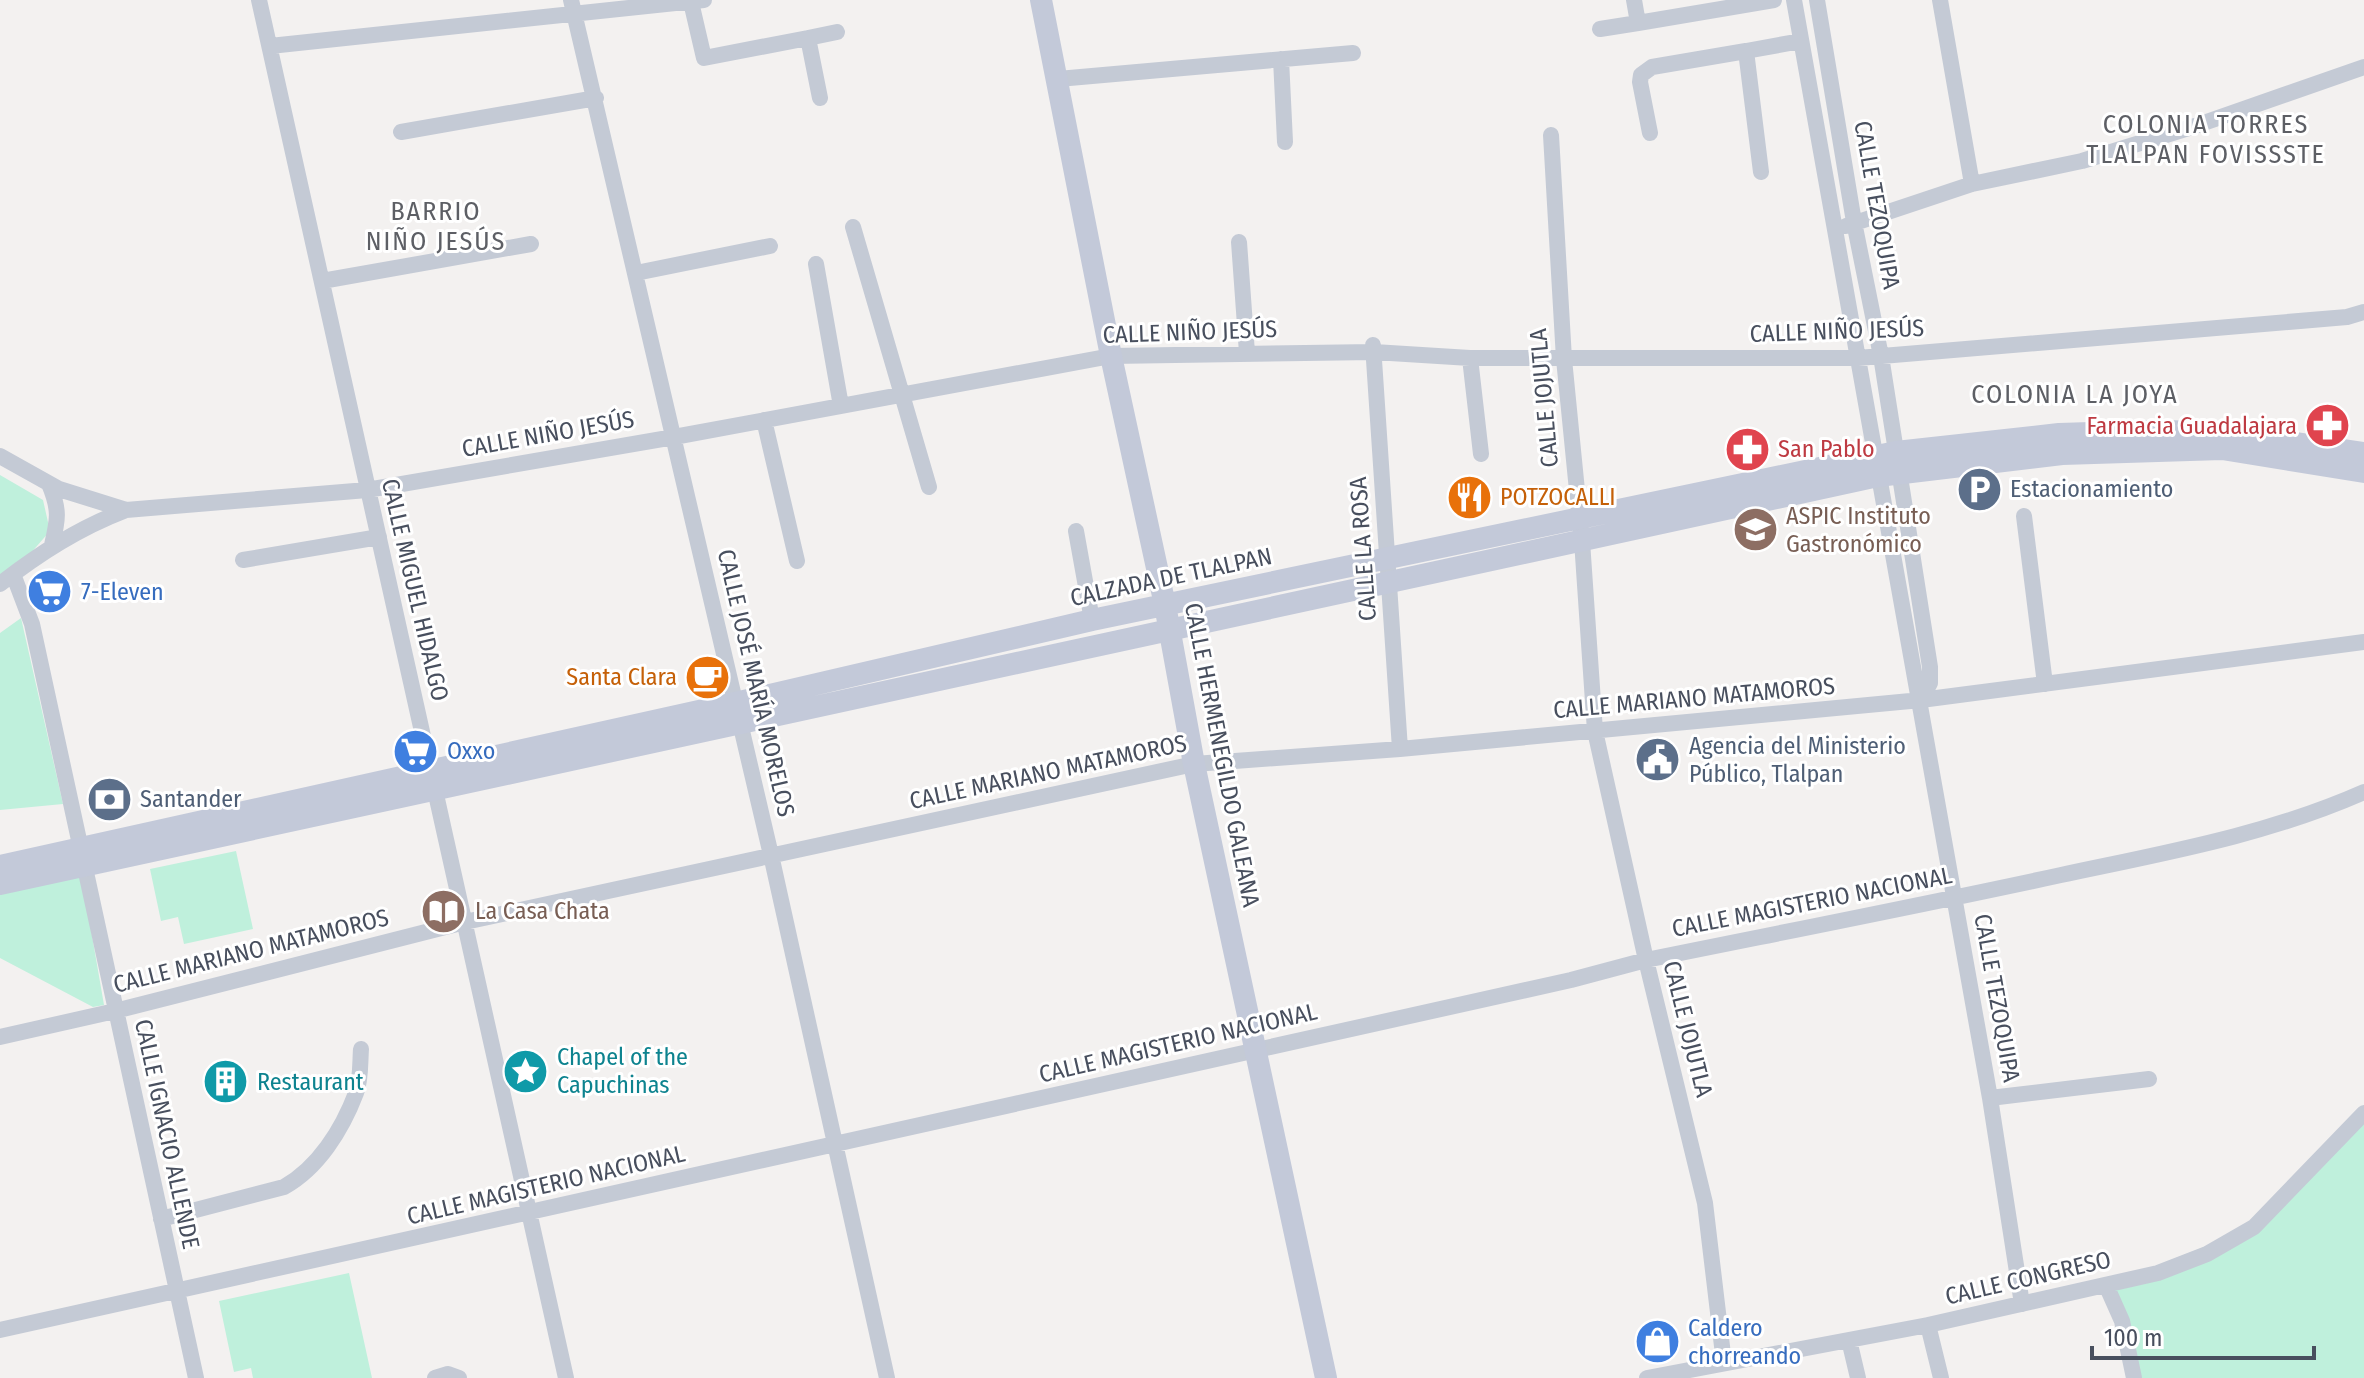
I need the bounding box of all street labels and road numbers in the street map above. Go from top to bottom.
street label: CALLE TEZOQUIPA [1848,119,1906,292]
street label: CALLE NIÑO JESÚS [1749,313,1925,348]
street label: CALLE NIÑO JESÚS [1102,314,1278,349]
street label: CALLE JOJUTLA [1524,327,1564,469]
street label: CALLE NIÑO JESÚS [460,404,636,463]
street label: CALLE MIGUEL HIDALGO [376,476,454,704]
street label: CALLE LA ROSA [1344,476,1382,622]
street label: CALZADA DE TLALPAN [1068,542,1274,612]
street label: CALLE JOSÉ MARÍA MORELOS [712,546,801,819]
street label: CALLE HERMENEGILDO GALEANA [1179,601,1265,910]
street label: CALLE MARIANO MATAMOROS [1552,672,1836,724]
street label: CALLE MARIANO MATAMOROS [907,729,1189,815]
street label: CALLE MAGISTERIO NACIONAL [1670,861,1955,943]
street label: CALLE MARIANO MATAMOROS [110,903,392,999]
street label: CALLE TEZOQUIPA [1968,912,2026,1085]
street label: CALLE JOJUTLA [1658,958,1719,1100]
street label: CALLE MAGISTERIO NACIONAL [1036,997,1320,1089]
street label: CALLE IGNACIO ALLENDE [129,1017,205,1251]
street label: CALLE MAGISTERIO NACIONAL [404,1139,688,1231]
street label: CALLE CONGRESO [1942,1245,2114,1311]

